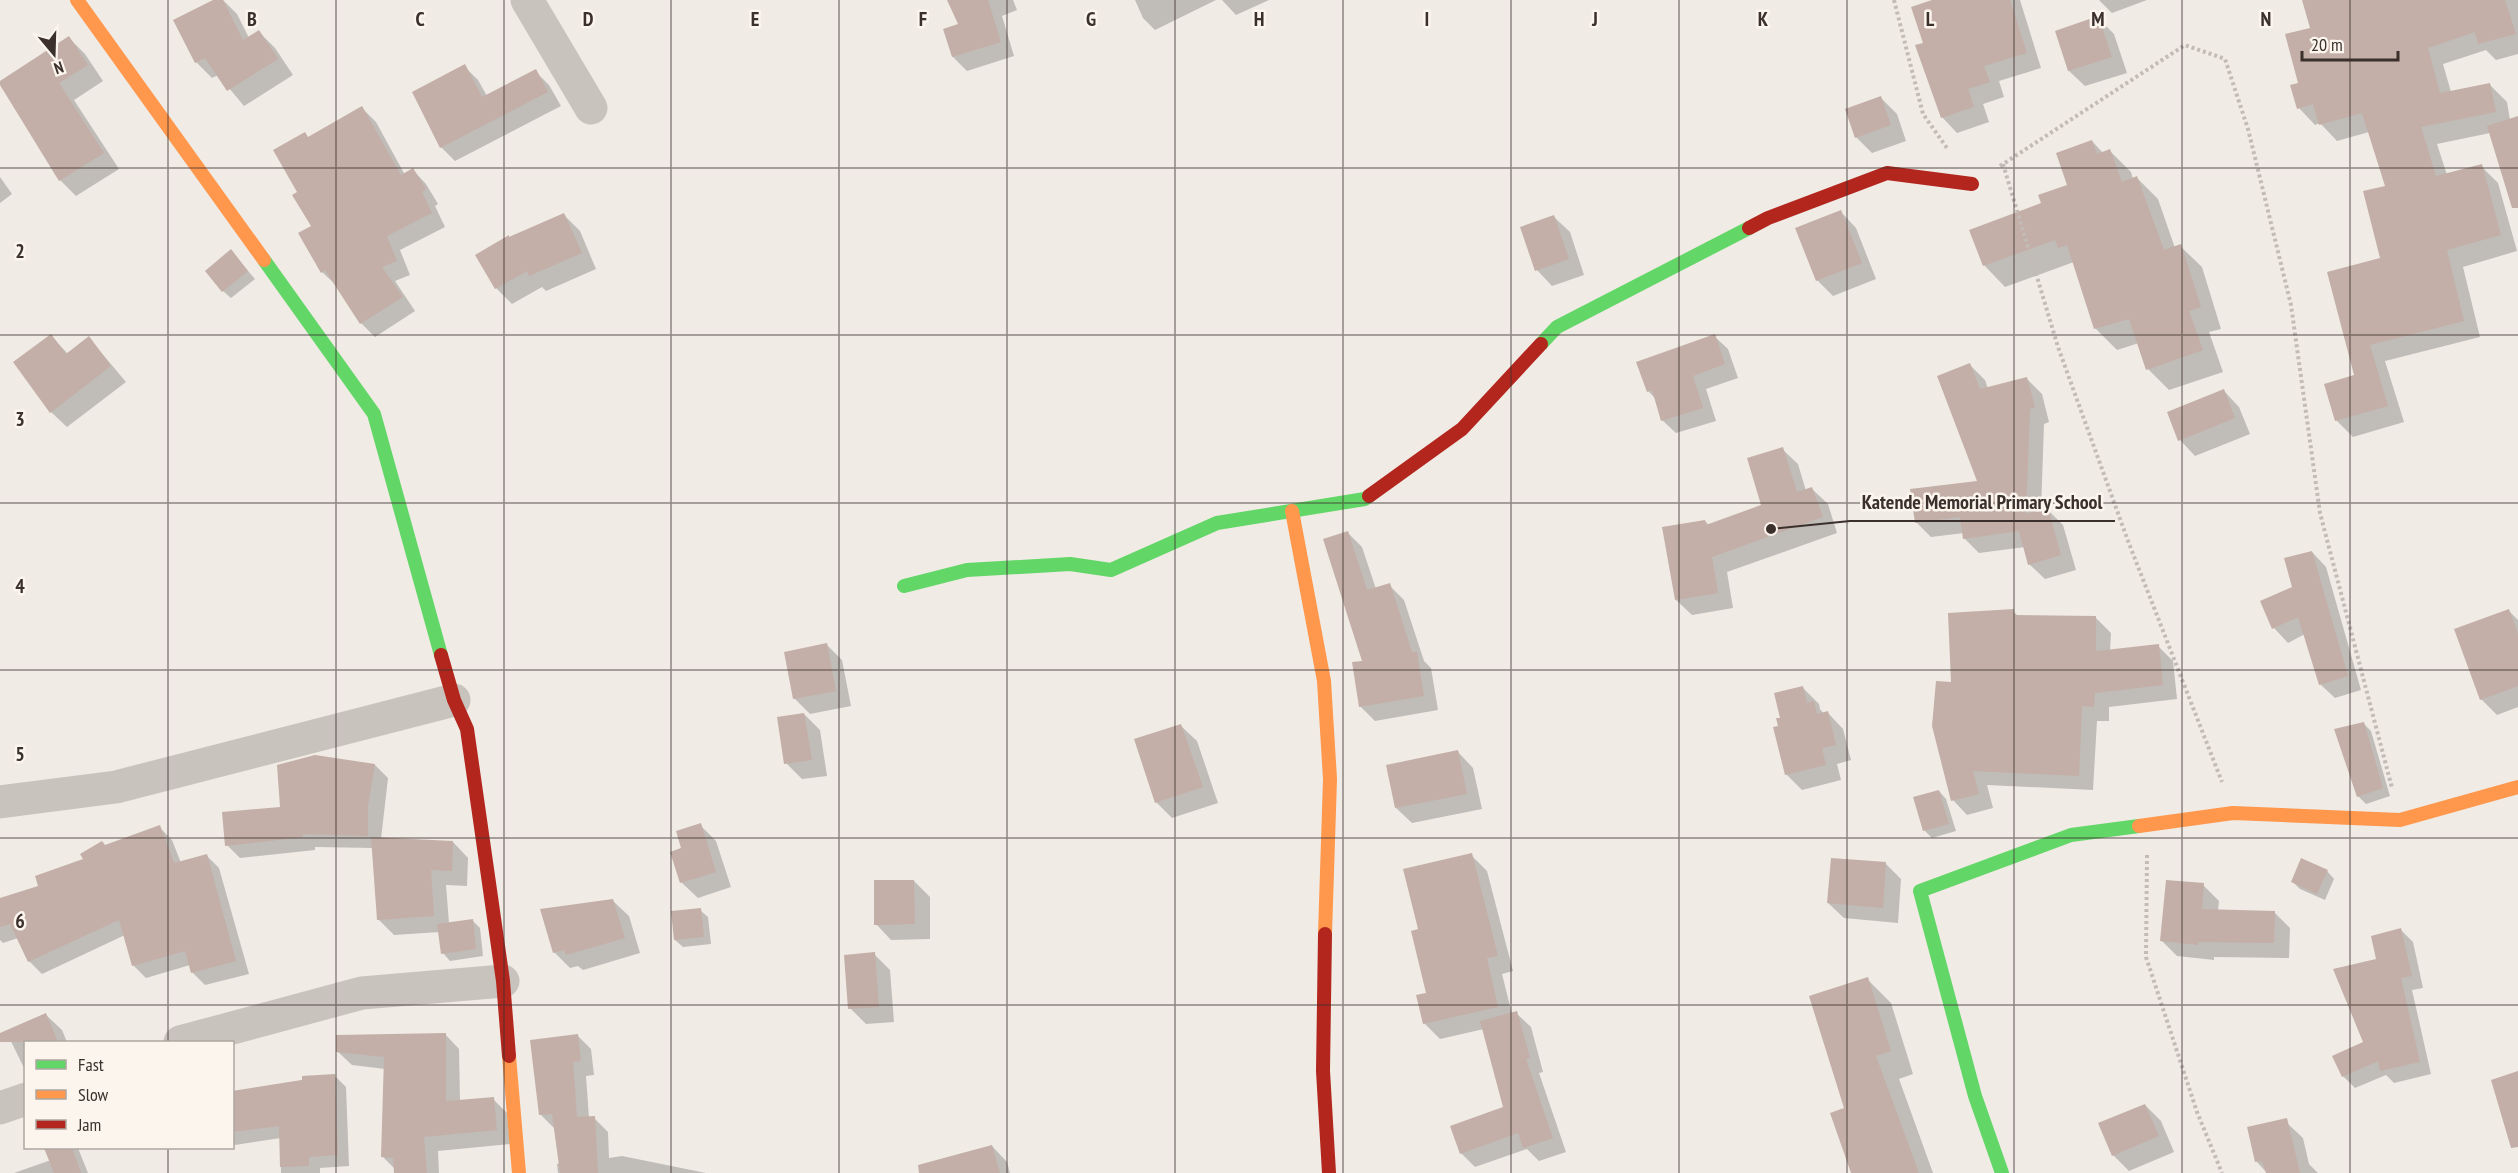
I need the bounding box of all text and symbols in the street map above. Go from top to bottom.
text: B [247,6,257,32]
text: C [415,6,425,32]
text: D [583,6,594,32]
text: E [751,6,759,32]
text: F [919,6,927,32]
text: G [1086,6,1096,32]
text: H [1254,6,1264,32]
text: I [1425,6,1429,32]
text: J [1591,6,1598,32]
text: K [1758,6,1769,32]
text: L [1926,6,1935,32]
text: M [2091,6,2105,32]
text: N [2261,6,2271,32]
north arrow [24,24,84,84]
scale bar [2302,24,2398,62]
text: 20 m [2311,33,2343,56]
text: N [52,57,66,79]
text: 2 [15,238,25,264]
text: 3 [15,406,25,432]
callout: Katende Memorial Primary School [1850,483,2115,521]
text: Katende Memorial Primary School [1862,489,2102,515]
text: 4 [15,573,25,599]
text: 5 [15,741,25,767]
text: 6 [15,908,25,934]
legend [24,1041,234,1149]
text: Fast [78,1053,104,1076]
text: Slow [78,1083,109,1106]
text: Jam [77,1113,101,1136]

